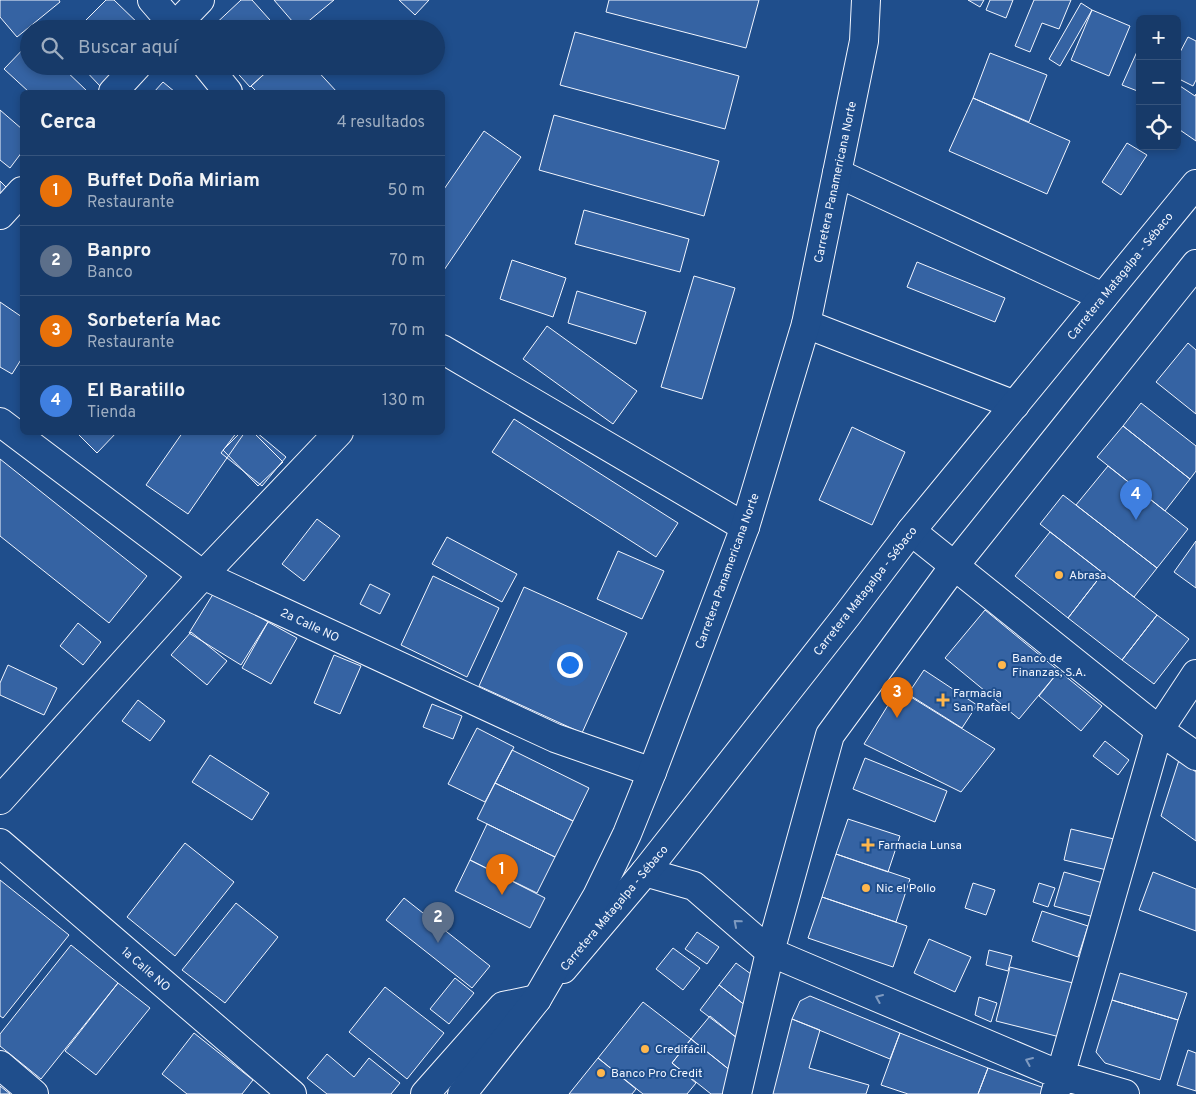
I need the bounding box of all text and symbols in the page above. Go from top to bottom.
map controls [1136,15,1181,150]
button: + [1136,15,1181,60]
search box [20,20,445,75]
icon: search [38,34,66,62]
text: Buscar aquí [78,36,178,60]
button: − [1136,60,1181,105]
street label: Carretera Panamericana Norte [811,100,861,265]
button: locate [1136,105,1181,150]
text: Cerca [40,109,96,136]
text: 4 resultados [337,113,425,133]
text: Buffet Doña Miriam [87,169,260,193]
text: 1 [53,181,59,201]
text: 50 m [388,181,425,201]
text: Restaurante [87,193,174,213]
street label: Carretera Matagalpa - Sébaco [1064,209,1178,344]
text: Banpro [87,239,151,263]
text: 2 [51,251,61,271]
text: 70 m [390,251,425,271]
text: Banco [87,263,133,283]
text: Sorbetería Mac [87,309,221,333]
text: 3 [51,321,61,341]
text: 70 m [390,321,425,341]
text: Restaurante [87,333,174,353]
text: El Baratillo [87,379,185,403]
text: 4 [51,391,61,411]
text: 130 m [382,391,425,411]
text: Tienda [87,403,136,423]
pin: 4 [1120,479,1152,520]
street label: Carretera Panamericana Norte [692,491,764,652]
street label: Carretera Matagalpa - Sébaco [810,523,922,660]
place label: Abrasa [1069,568,1106,584]
marker: Abrasa [1053,569,1065,581]
street label: 2a Calle NO [277,605,342,647]
place label: Banco de Finanzas, S.A. [1012,651,1086,681]
your location [557,652,583,678]
marker: Banco de Finanzas, S.A. [996,659,1008,671]
pin: 3 [881,677,913,718]
place label: Farmacia San Rafael [953,686,1010,716]
marker: Farmacia San Rafael [937,694,949,706]
place label: Farmacia Lunsa [878,838,962,854]
marker: Farmacia Lunsa [862,839,874,851]
street label: Carretera Matagalpa - Sébaco [557,842,673,975]
pin: 1 [486,854,518,895]
place label: Nic el Pollo [876,881,936,897]
marker: Nic el Pollo [860,882,872,894]
pin: 2 [422,902,454,943]
one-way arrow [734,920,743,929]
street label: 1a Calle NO [117,944,173,996]
one-way arrow [875,994,884,1005]
place label: Credifácil [655,1042,706,1058]
marker: Credifácil [639,1043,651,1055]
one-way arrow [1025,1057,1034,1068]
place label: Banco Pro Credit [611,1066,703,1082]
marker: Banco Pro Credit [595,1067,607,1079]

